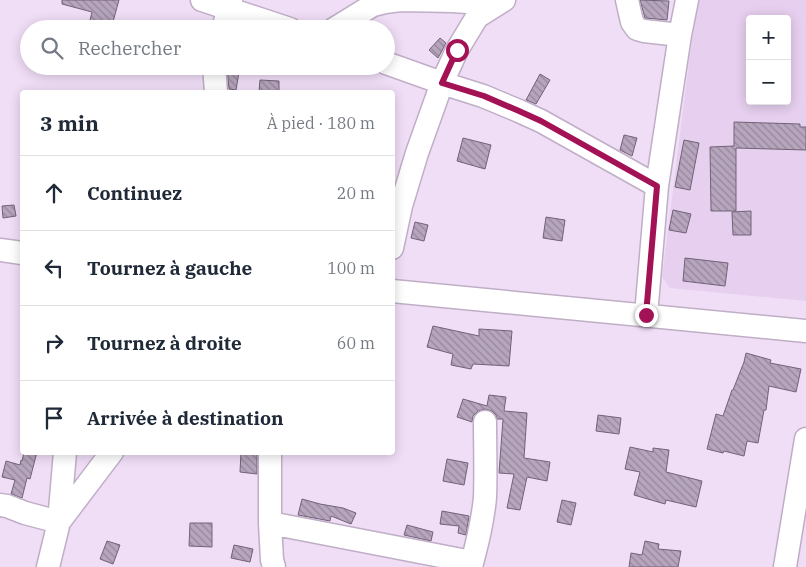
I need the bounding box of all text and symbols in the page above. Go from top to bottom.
map controls [746,15,791,105]
button: + [746,15,791,60]
search box [20,20,395,75]
icon: search [38,34,66,62]
text: Rechercher [78,36,181,60]
route start [446,39,469,62]
button: − [746,60,791,105]
text: 3 min [40,109,99,137]
text: À pied · 180 m [267,113,375,133]
icon: ahead [40,179,68,207]
text: Continuez [87,181,182,205]
text: 20 m [337,183,375,203]
icon: left [40,254,68,282]
text: Tournez à gauche [87,256,252,280]
text: 100 m [327,258,375,278]
route end [635,304,658,327]
icon: right [40,329,68,357]
text: Tournez à droite [87,331,242,355]
text: 60 m [337,333,375,353]
icon: arrive [40,404,68,432]
text: Arrivée à destination [87,406,284,430]

